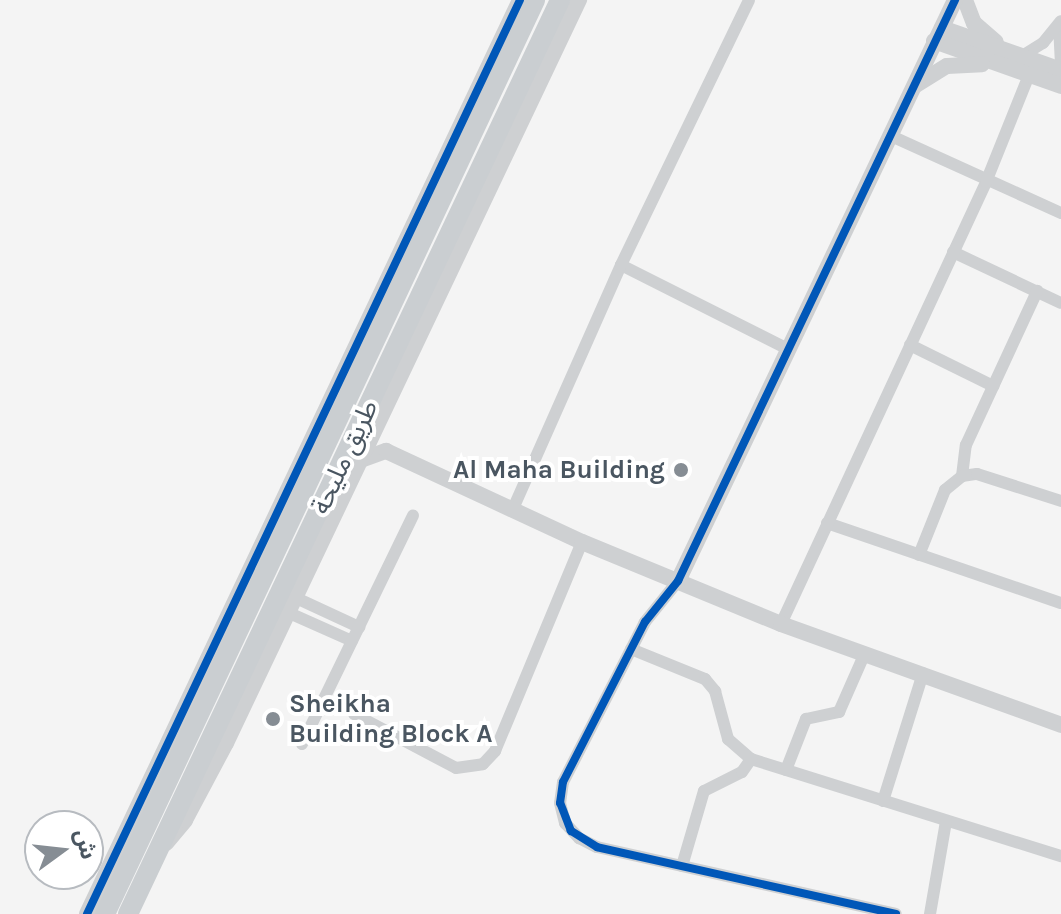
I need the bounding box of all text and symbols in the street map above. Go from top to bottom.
street label: طريق مليحة [305,395,385,519]
place label: Al Maha Building [453,454,665,486]
marker: Al Maha Building [672,461,690,479]
place label: Sheikha Building Block A [289,688,492,750]
marker: Sheikha Building Block A [264,710,282,728]
north arrow [24,810,104,890]
text: ش [69,826,102,862]

